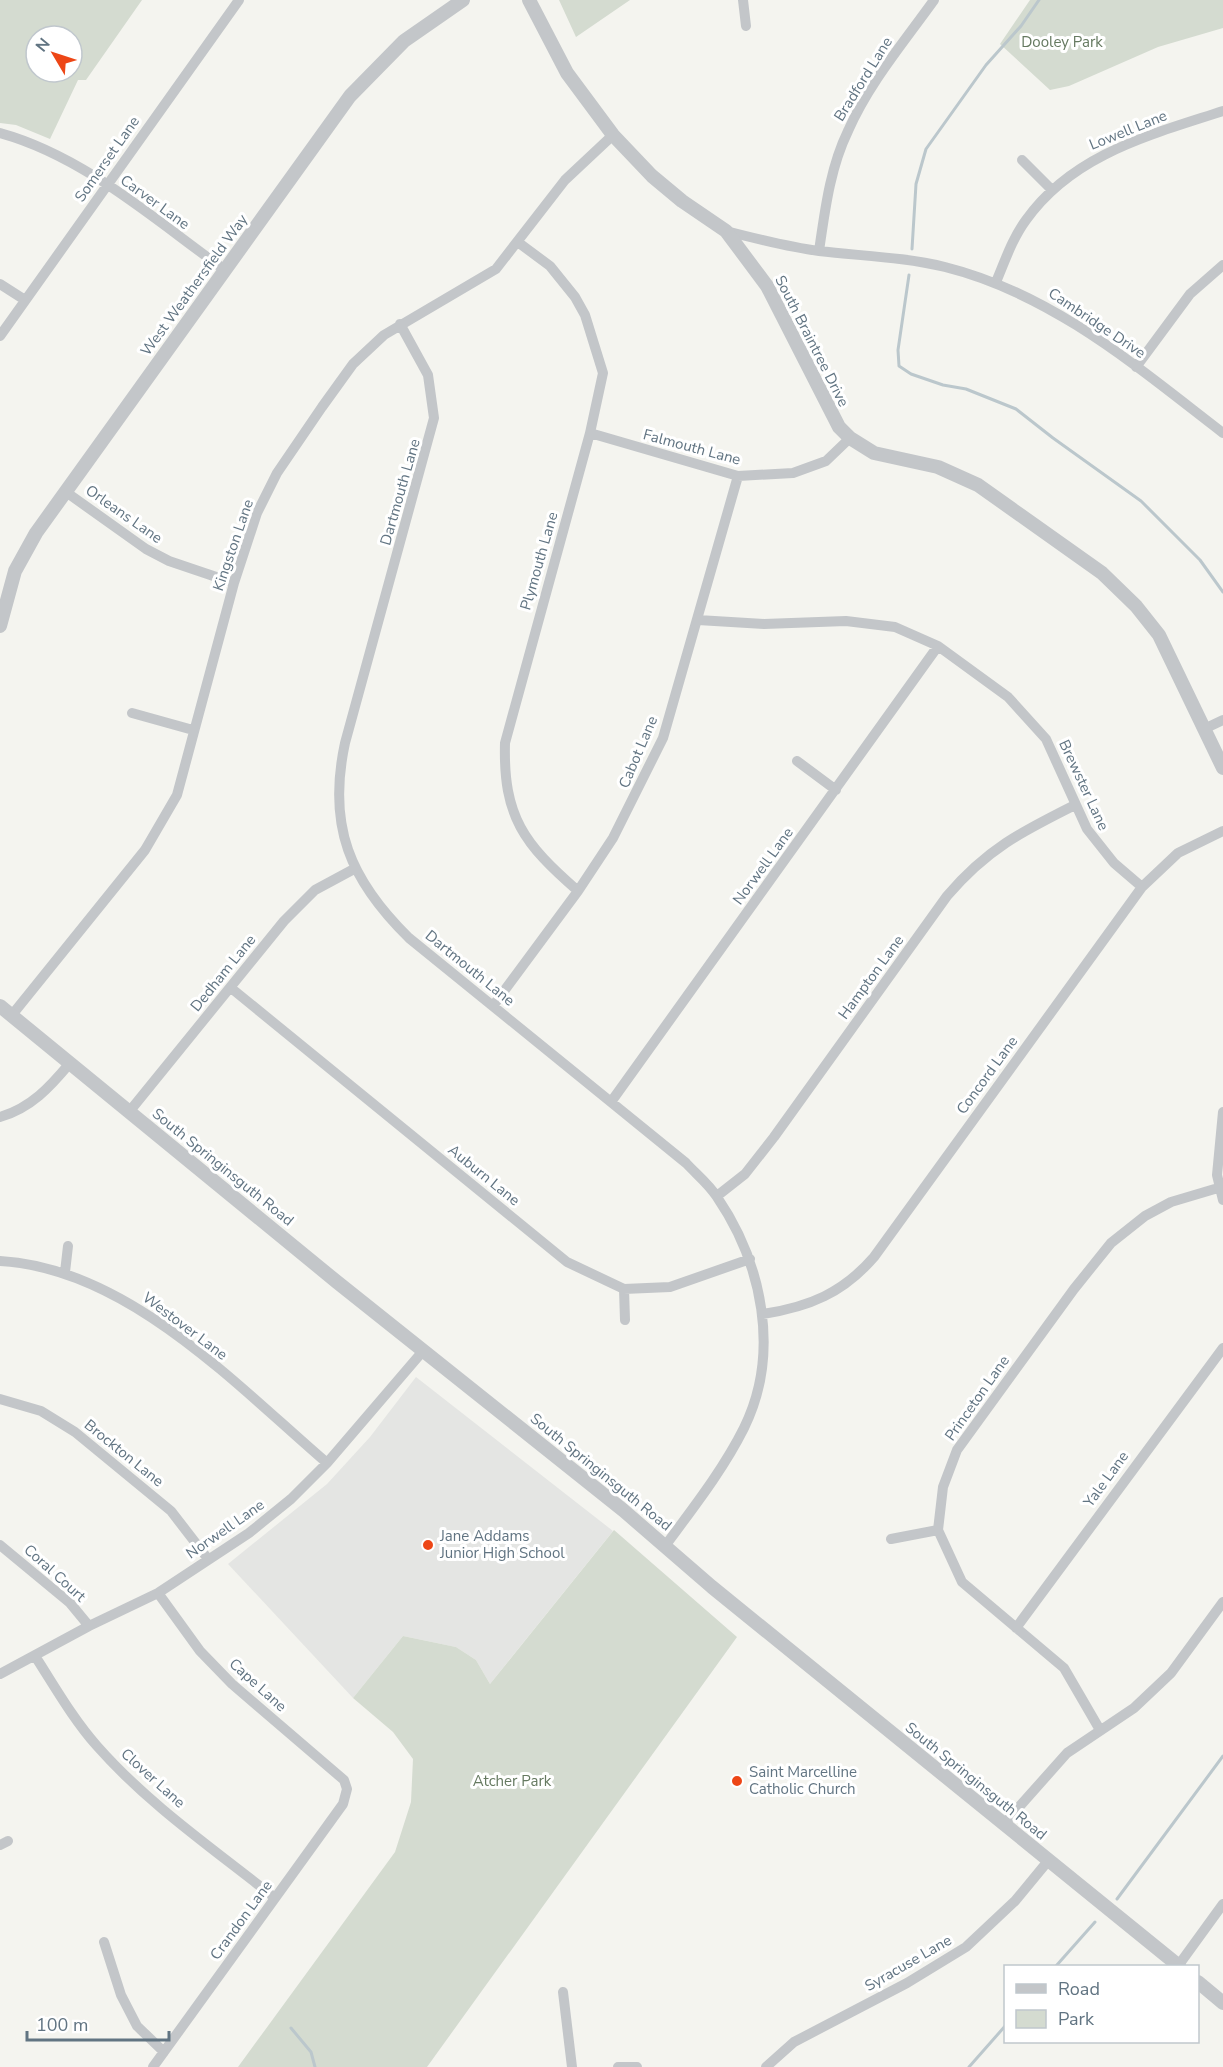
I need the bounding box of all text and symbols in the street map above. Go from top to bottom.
north arrow [24,24,84,84]
park label: Dooley Park [1021,32,1103,52]
street label: Bradford Lane [829,33,897,125]
text: N [31,34,55,57]
street label: Lowell Lane [1086,105,1170,155]
street label: Somerset Lane [70,112,144,206]
street label: Carver Lane [116,170,194,234]
street label: West Weathersfield Way [136,210,252,360]
street label: South Braintree Drive [770,272,854,410]
street label: Cambridge Drive [1044,283,1150,363]
street label: Falmouth Lane [641,424,743,470]
street label: Dartmouth Lane [375,436,425,548]
street label: Orleans Lane [82,480,166,548]
street label: Kingston Lane [208,496,258,594]
street label: Plymouth Lane [515,510,563,612]
street label: Cabot Lane [614,713,662,791]
street label: Brewster Lane [1054,736,1114,834]
street label: Norwell Lane [728,823,798,909]
street label: Dartmouth Lane [421,926,519,1010]
street label: Dedham Lane [186,930,260,1016]
street label: Hampton Lane [834,931,908,1023]
street label: Concord Lane [952,1032,1022,1118]
street label: South Springinsguth Road [148,1104,298,1230]
street label: Auburn Lane [444,1140,524,1210]
street label: Westover Lane [138,1287,232,1365]
street label: Princeton Lane [940,1351,1014,1445]
street label: South Springinsguth Road [526,1409,676,1535]
street label: Brockton Lane [80,1415,168,1491]
street label: Yale Lane [1078,1447,1133,1512]
street label: Norwell Lane [182,1495,268,1563]
place label: Jane Addams Junior High School [439,1526,565,1563]
marker: Jane Addams Junior High School [421,1538,435,1552]
street label: Coral Court [20,1540,91,1607]
street label: Cape Lane [225,1654,291,1716]
street label: South Springinsguth Road [901,1718,1051,1844]
street label: Clover Lane [117,1744,189,1812]
place label: Saint Marcelline Catholic Church [749,1762,857,1799]
park label: Atcher Park [473,1771,552,1791]
marker: Saint Marcelline Catholic Church [730,1774,744,1788]
street label: Crandon Lane [205,1876,277,1964]
street label: Syracuse Lane [861,1930,955,1996]
legend [1004,1965,1199,2043]
text: Road [1058,1977,1100,2001]
scale bar [27,2004,170,2042]
text: Park [1058,2007,1095,2031]
text: 100 m [36,2013,88,2037]

